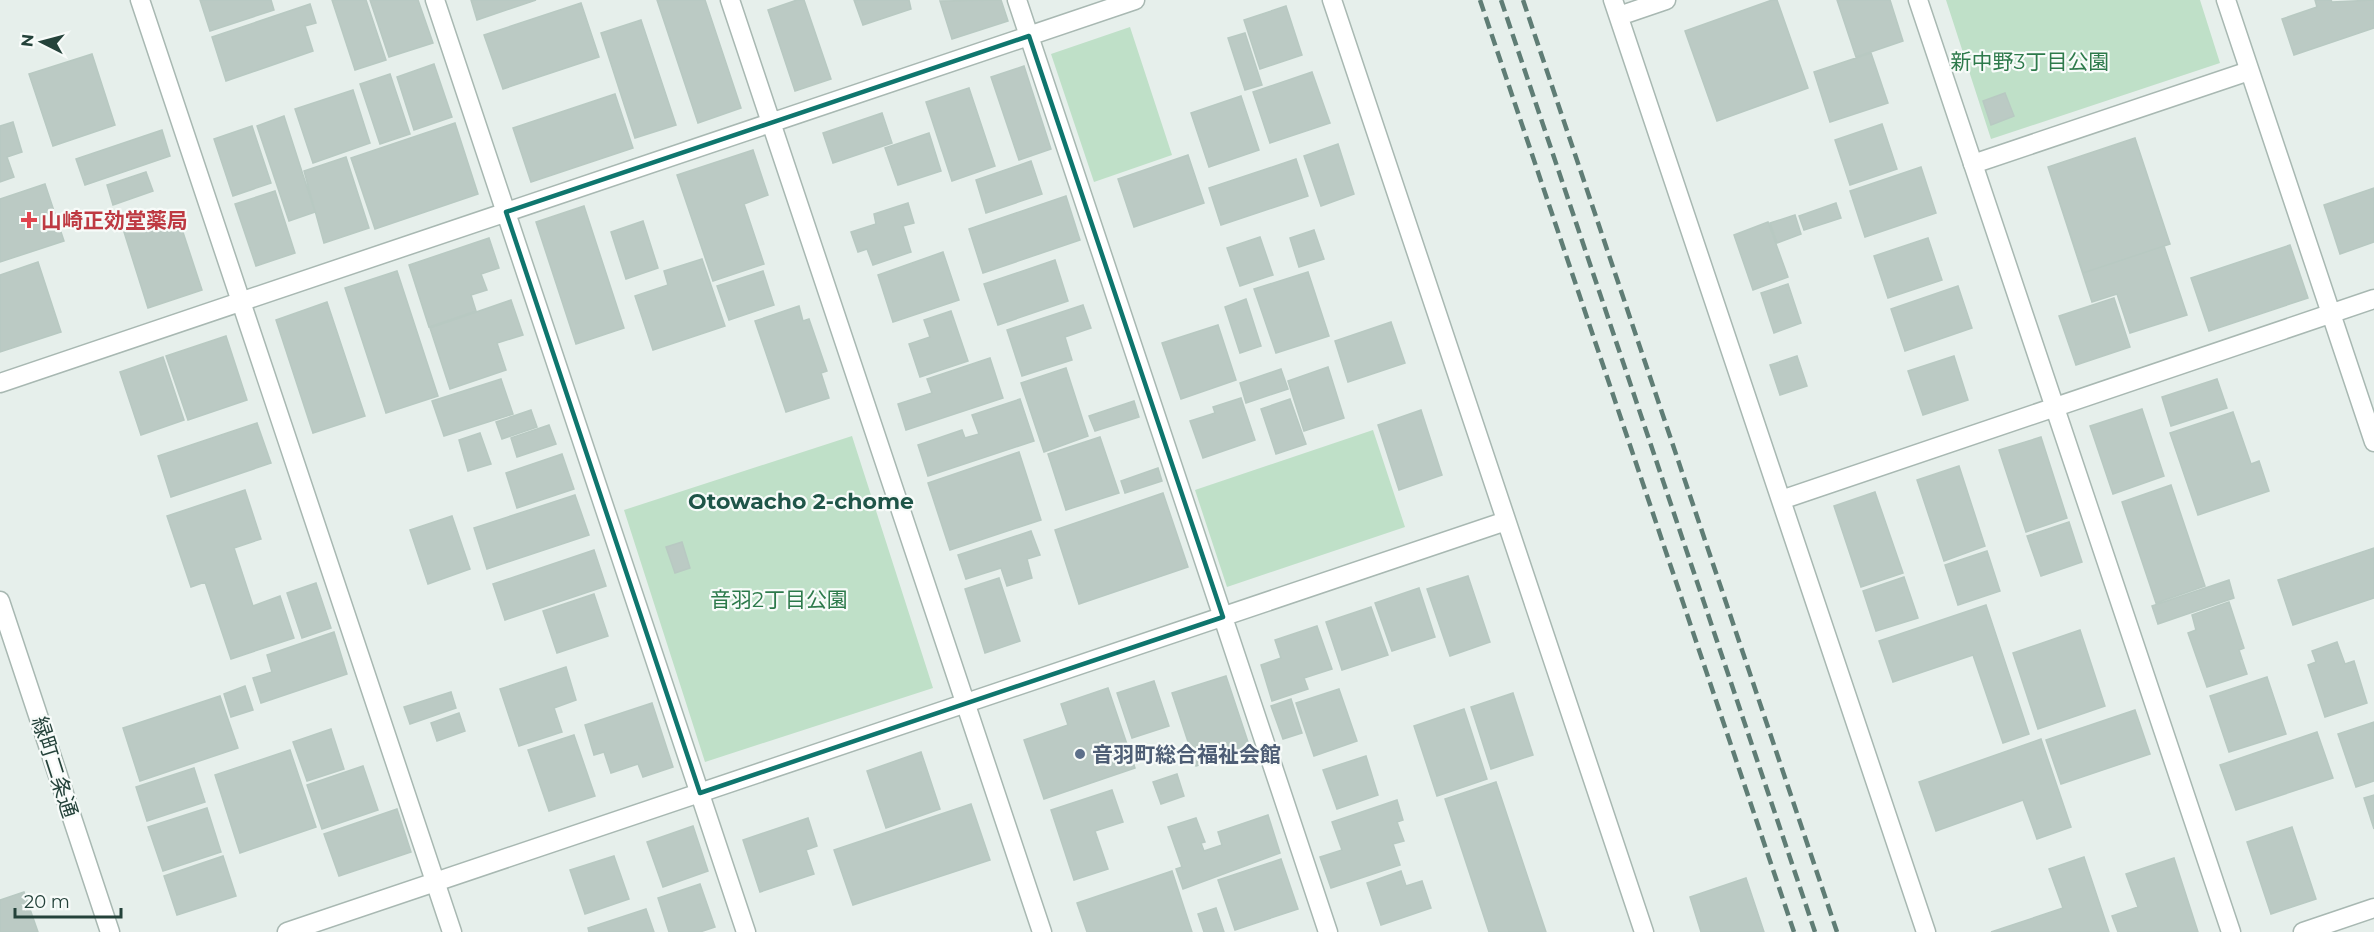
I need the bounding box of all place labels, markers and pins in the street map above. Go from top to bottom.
place label: 山崎正効堂薬局 [41,208,188,233]
marker: 山崎正効堂薬局 [22,213,36,227]
place label: 音羽町総合福祉会館 [1092,742,1281,767]
marker: 音羽町総合福祉会館 [1073,747,1087,761]

